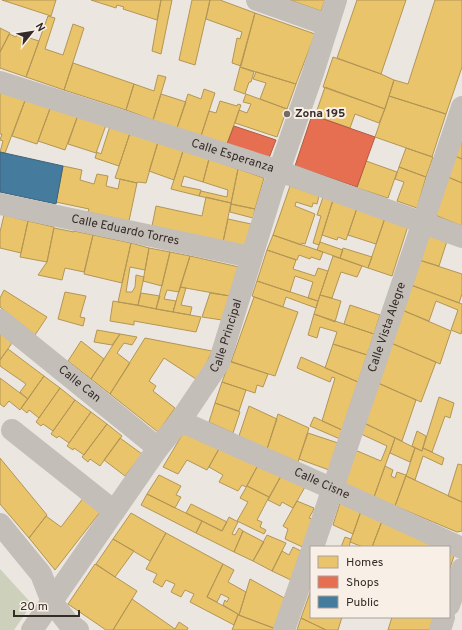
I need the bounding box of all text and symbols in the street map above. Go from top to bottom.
north arrow [12,12,52,52]
text: N [32,21,48,34]
place label: Zona 195 [295,106,345,122]
marker: Zona 195 [282,109,292,119]
street label: Calle Esperanza [189,135,276,177]
street label: Calle Eduardo Torres [70,211,181,250]
street label: Calle Vista Alegre [365,280,410,375]
street label: Calle Principal [206,297,246,376]
street label: Calle Can [55,362,104,406]
street label: Calle Cisne [291,465,352,503]
legend [310,546,450,618]
text: Homes [346,555,383,571]
text: Shops [346,575,379,591]
scale bar [14,592,79,618]
text: Public [346,595,379,611]
text: 20 m [20,599,48,615]

